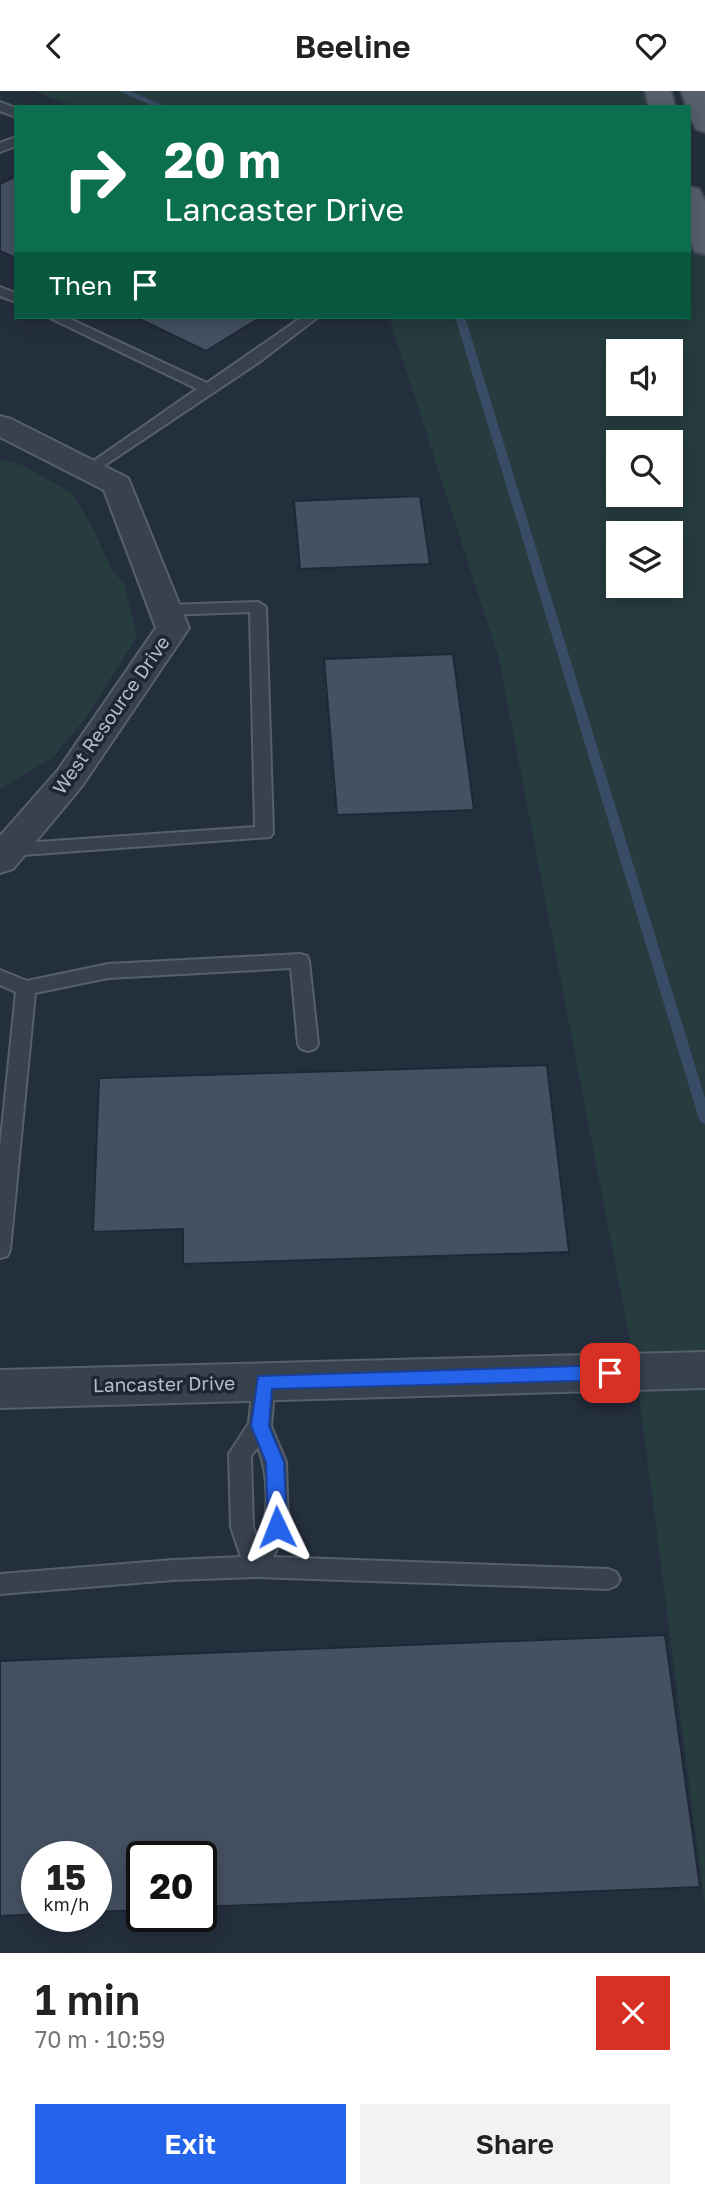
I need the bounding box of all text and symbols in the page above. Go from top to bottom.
icon: back [35,27,73,65]
text: Beeline [294,27,411,65]
icon: heart [632,27,670,65]
text: 20 m [164,130,281,189]
icon: right [49,133,140,224]
text: Lancaster Drive [164,190,404,228]
icon: arrive [126,266,164,304]
text: Then [49,270,112,301]
map controls [606,339,683,598]
button: sound [606,339,683,416]
button: search [606,430,683,507]
button: layers [606,521,683,598]
street label: West Resource Drive [47,631,174,798]
pin [580,1343,640,1403]
icon: arrive [591,1354,629,1392]
street label: Lancaster Drive [93,1371,235,1396]
position arrow [240,1490,314,1564]
speed limit sign: 20 [126,1841,217,1932]
text: 15 [47,1856,86,1898]
text: km/h [44,1893,89,1915]
text: 1 min [35,1974,140,2024]
button: close [596,1976,670,2050]
text: 70 m · 10:59 [35,2025,166,2053]
button: Exit [35,2104,346,2184]
button: Share [360,2104,670,2184]

